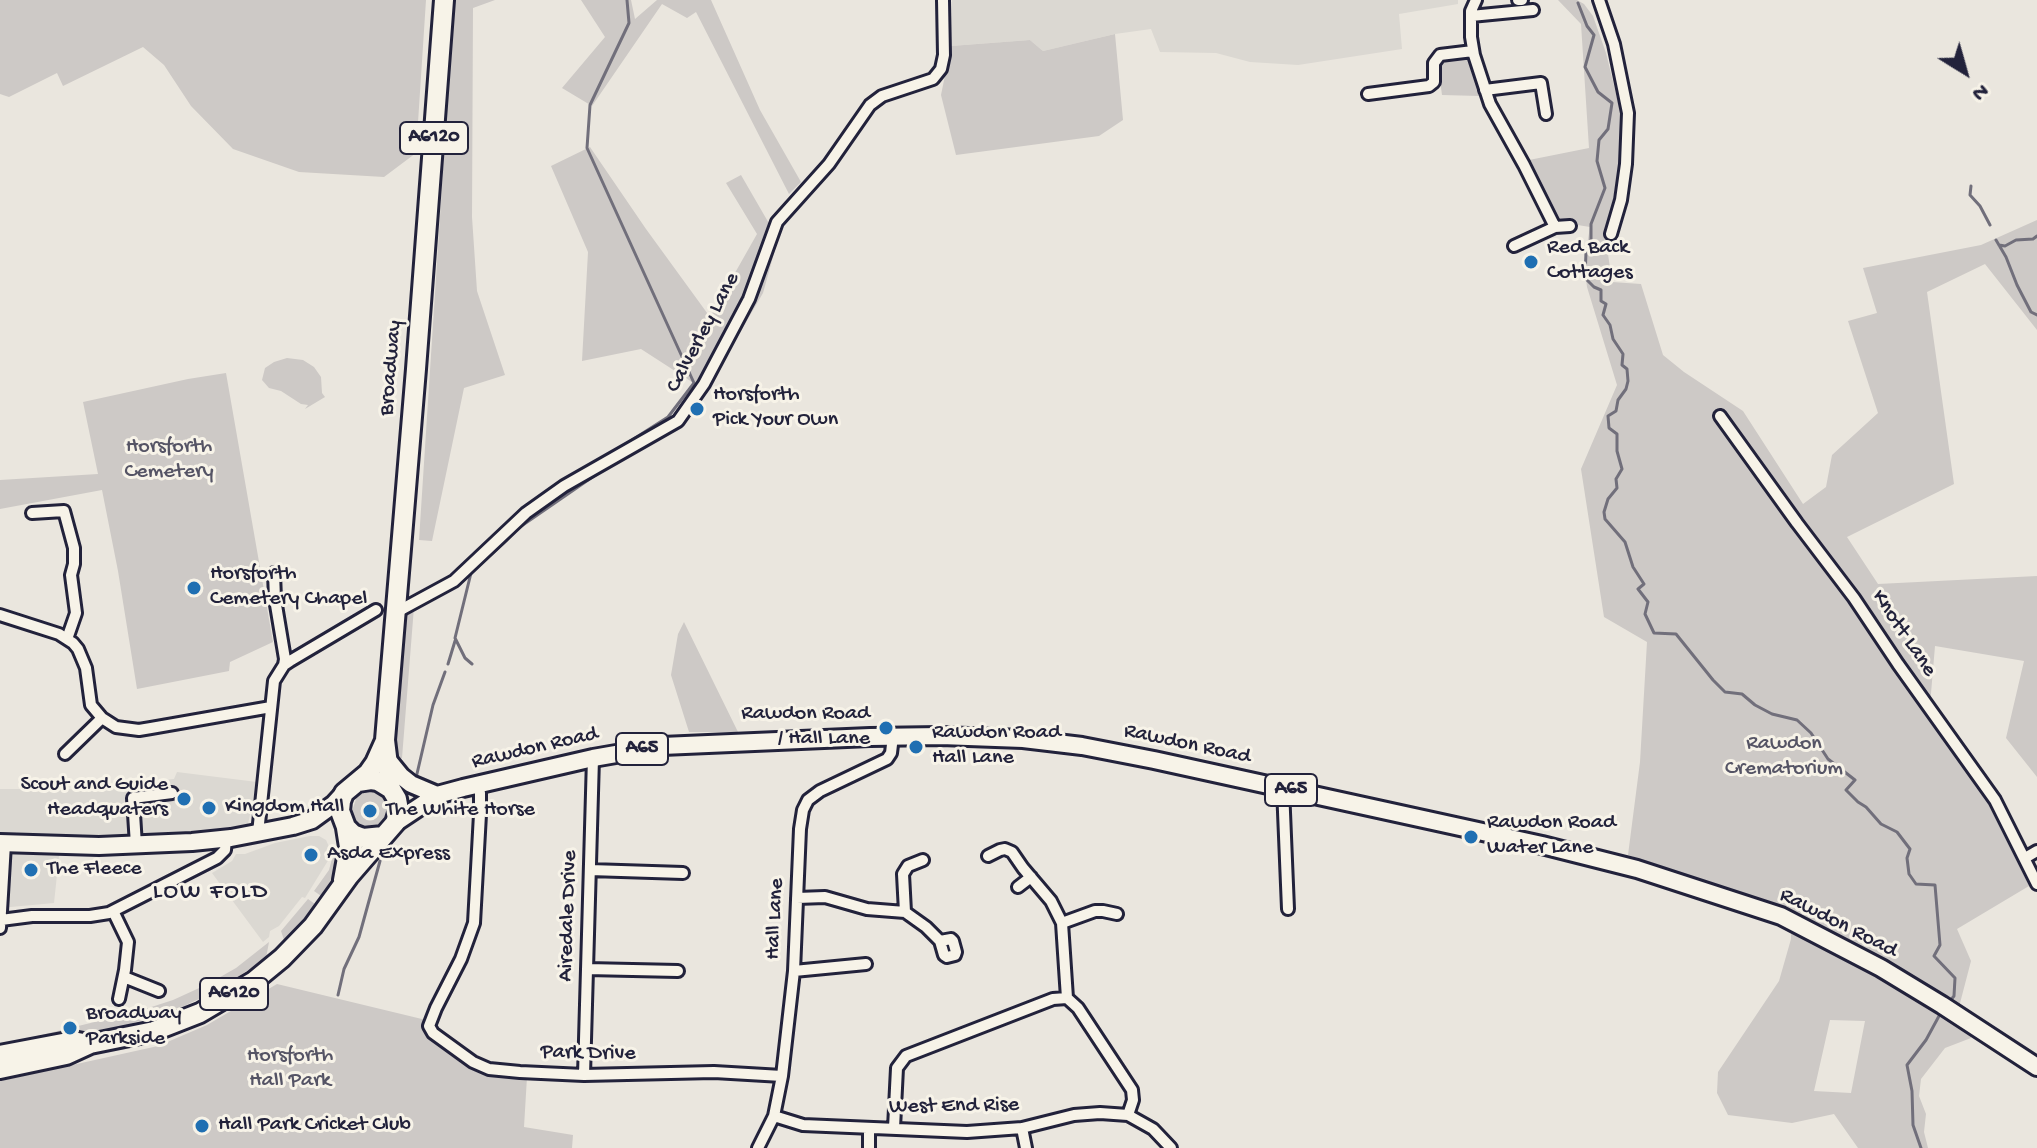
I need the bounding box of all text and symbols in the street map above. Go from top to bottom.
north arrow [1925,32,2005,112]
text: N [1966,76,1993,106]
road number: A6120 [400,122,468,154]
place label: Red Back Cottages [1547,236,1632,288]
marker: Red Back Cottages [1522,253,1540,271]
street label: Calverley Lane [661,268,747,398]
street label: Broadway [375,319,409,417]
place label: Horsforth Pick Your Own [713,383,838,434]
marker: Horsforth Pick Your Own [688,400,706,418]
park label: Horsforth Cemetery [124,435,214,486]
place label: Horsforth Cemetery Chapel [210,562,367,614]
marker: Horsforth Cemetery Chapel [185,579,203,597]
street label: Knott Lane [1864,585,1942,683]
place label: Rawdon Road / Hall Lane [741,702,870,754]
marker: Rawdon Road / Hall Lane [877,719,895,737]
street label: Rawdon Road [1121,719,1253,771]
place label: Rawdon Road Hall Lane [932,721,1061,772]
street label: Rawdon Road [469,722,601,776]
park label: Rawdon Crematorium [1725,732,1843,784]
road number: A65 [616,733,668,765]
marker: Rawdon Road Hall Lane [907,738,925,756]
place label: Scout and Guide Headquaters [20,773,168,824]
road number: A65 [1265,774,1317,806]
marker: Scout and Guide Headquaters [175,790,193,808]
place label: Kingdom Hall [225,795,344,821]
place label: The White Horse [386,798,535,824]
marker: Kingdom Hall [200,799,218,817]
marker: The White Horse [361,802,379,820]
place label: Rawdon Road Water Lane [1487,811,1616,862]
marker: Rawdon Road Water Lane [1462,828,1480,846]
place label: Asda Express [327,842,450,868]
marker: Asda Express [302,846,320,864]
street label: Airedale Drive [554,850,584,982]
place label: The Fleece [47,857,141,883]
marker: The Fleece [22,861,40,879]
street label: Hall Lane [761,877,791,961]
district label: LOW FOLD [153,879,269,907]
street label: Rawdon Road [1775,883,1901,965]
road number: A6120 [200,978,268,1010]
place label: Broadway Parkside [86,1002,182,1054]
marker: Broadway Parkside [61,1019,79,1037]
street label: Park Drive [540,1040,636,1068]
park label: Horsforth Hall Park [247,1044,333,1096]
street label: West End Rise [889,1093,1019,1121]
place label: Hall Park Cricket Club [218,1113,411,1139]
marker: Hall Park Cricket Club [193,1117,211,1135]

